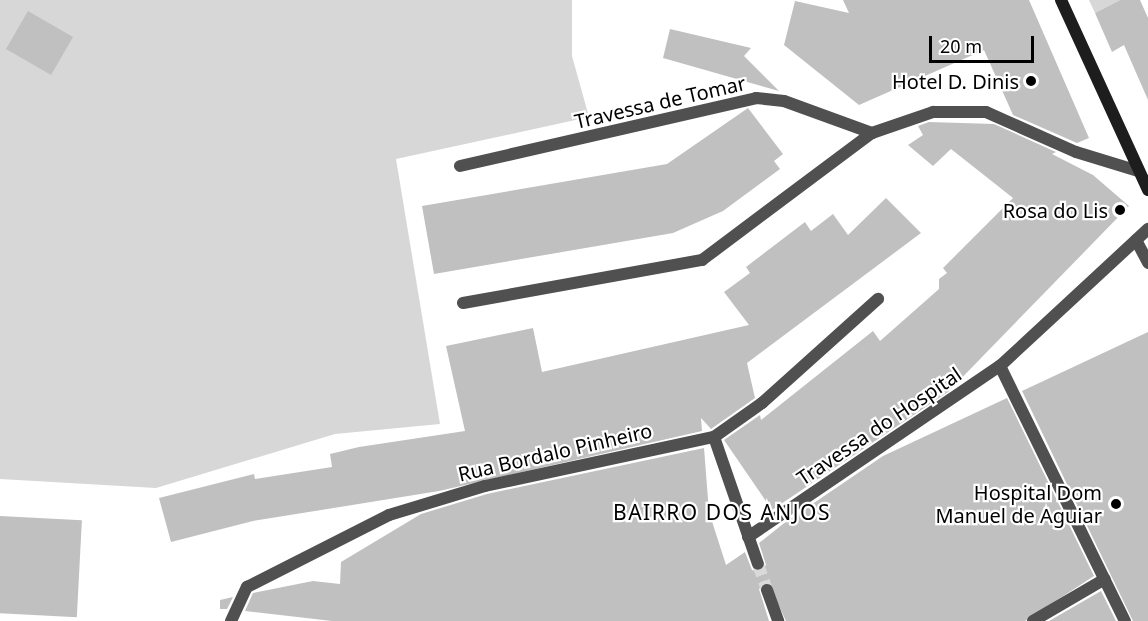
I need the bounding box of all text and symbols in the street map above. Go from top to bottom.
scale bar [932,24,1037,62]
text: 20 m [940,34,982,58]
place label: Hotel D. Dinis [892,69,1019,93]
street label: Travessa de Tomar [572,71,748,133]
marker: Hotel D. Dinis [1024,74,1038,88]
place label: Rosa do Lis [1003,198,1108,222]
marker: Rosa do Lis [1113,203,1127,217]
street label: Travessa do Hospital [792,362,966,490]
street label: Rua Bordalo Pinheiro [456,418,654,486]
place label: Hospital Dom Manuel de Aguiar [935,480,1102,527]
marker: Hospital Dom Manuel de Aguiar [1107,495,1125,513]
district label: BAIRRO DOS ANJOS [613,499,831,525]

